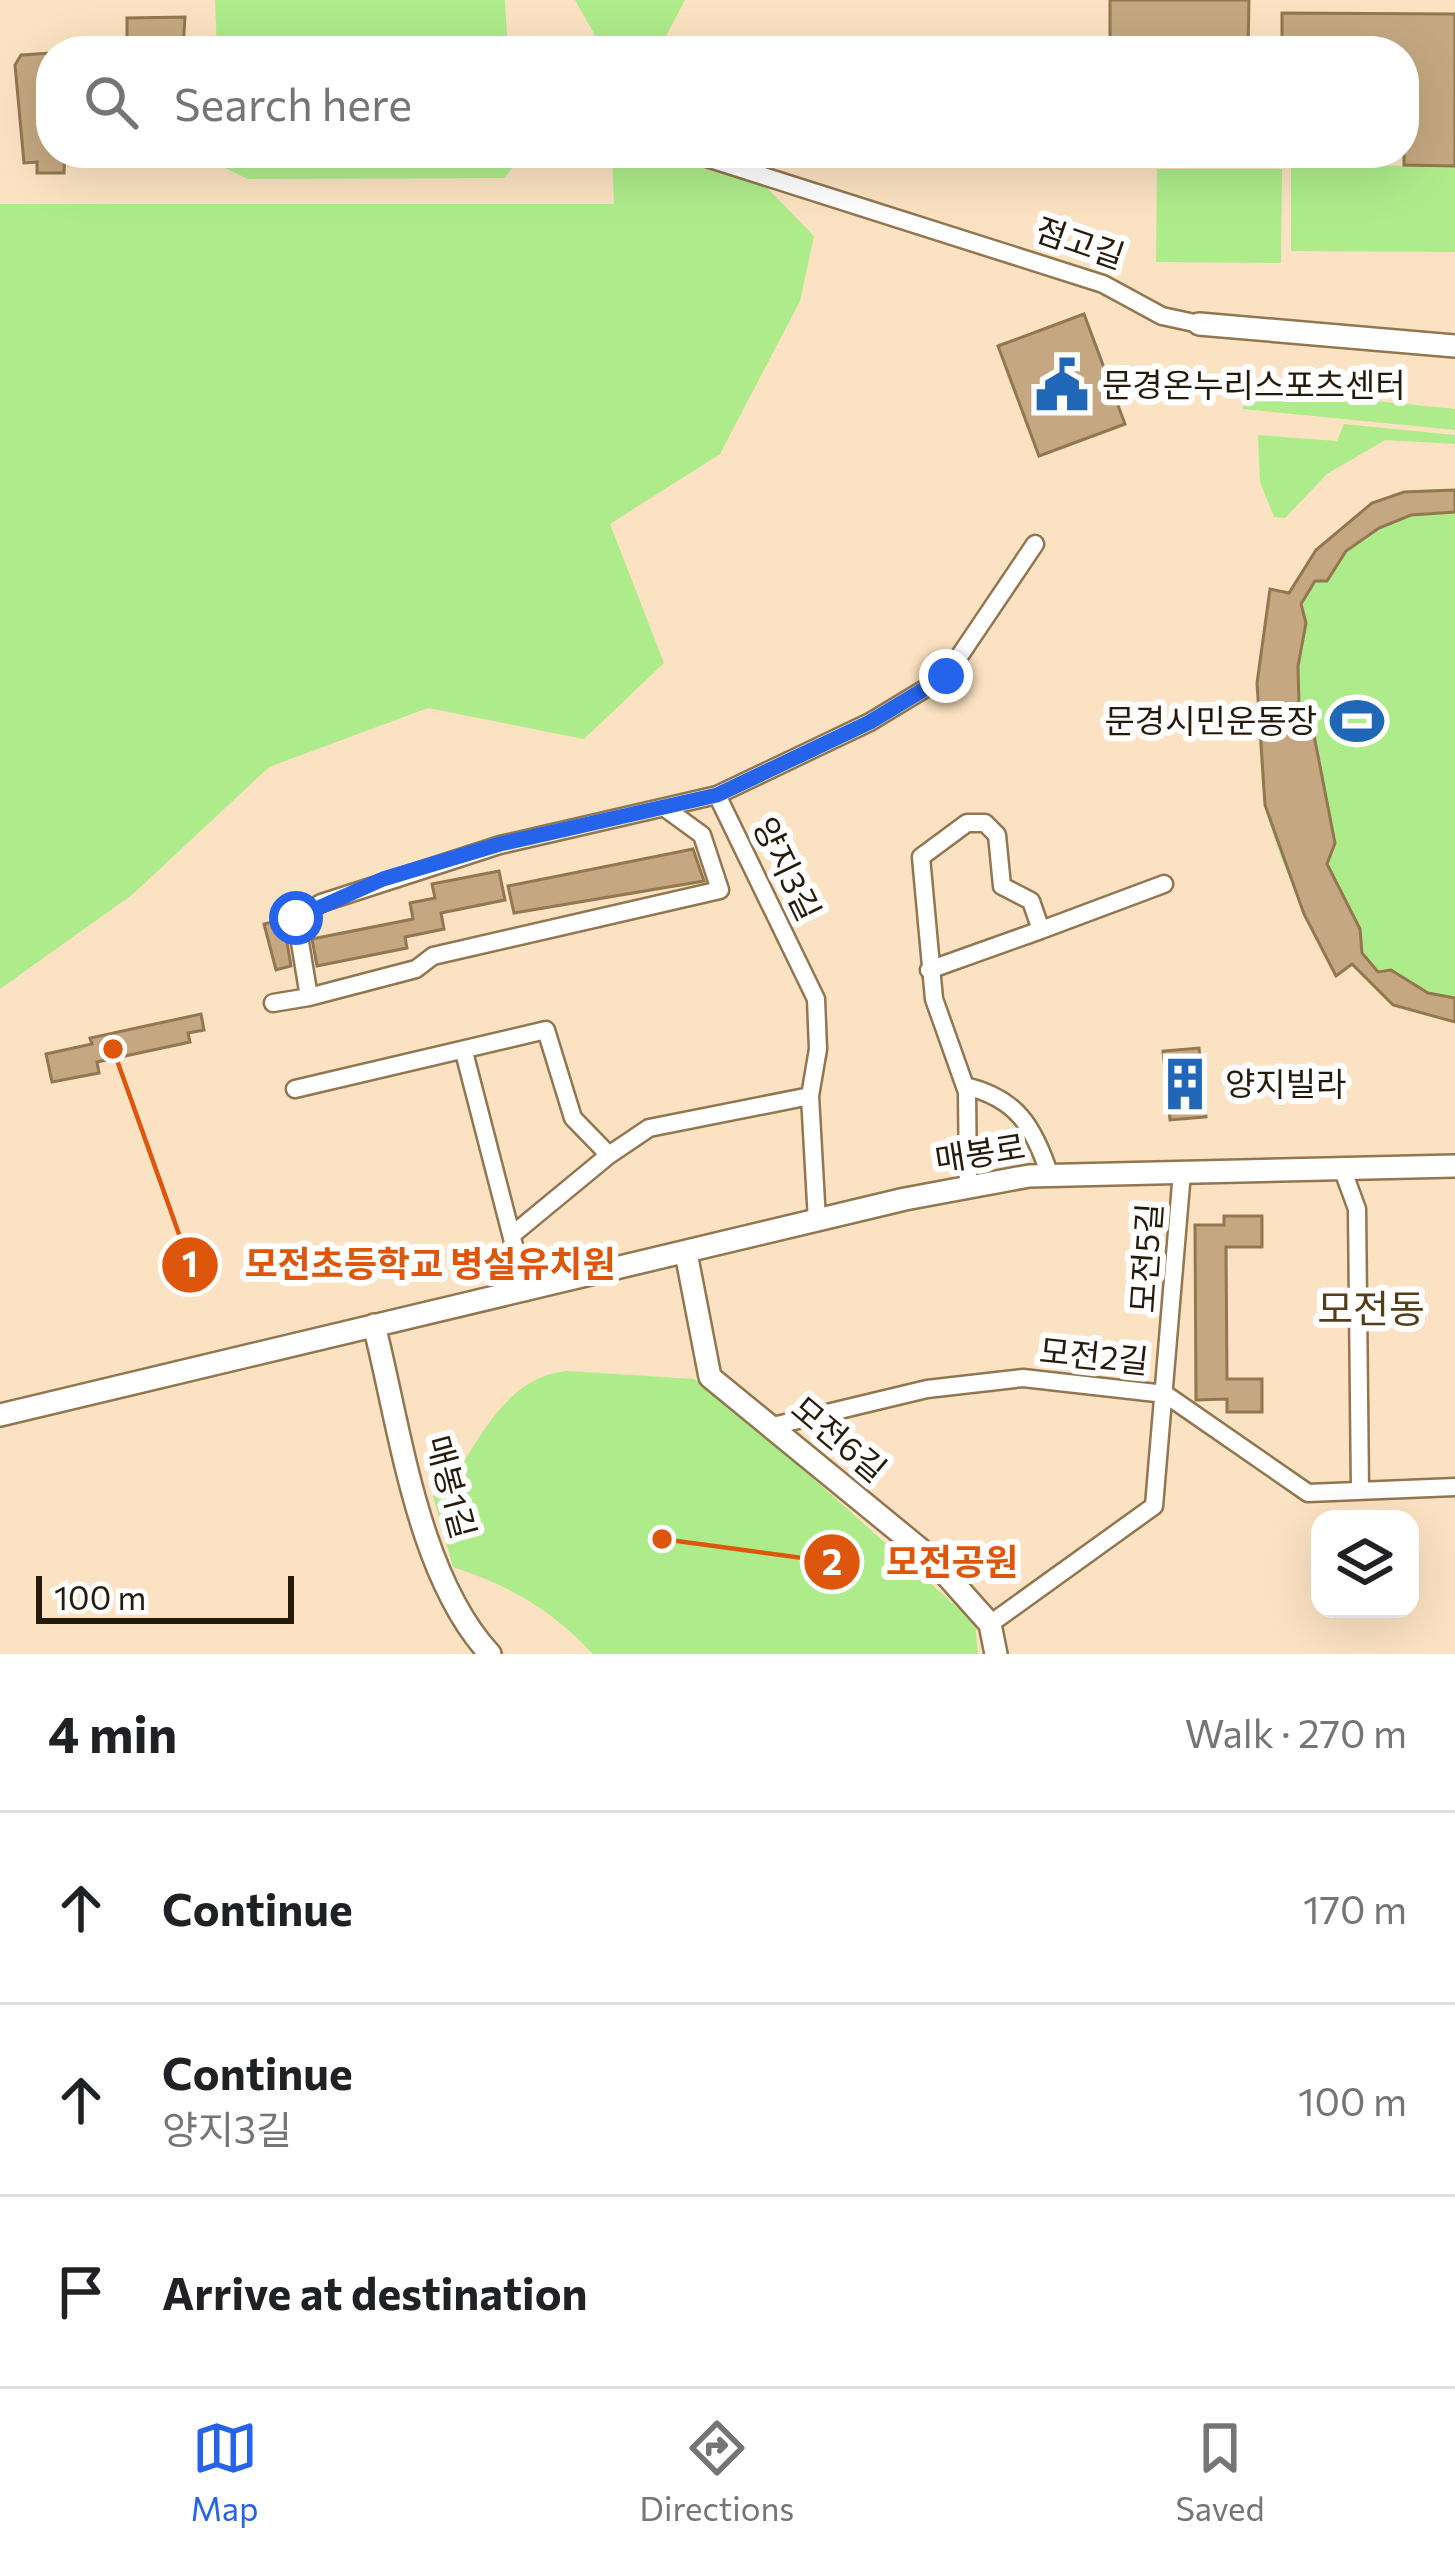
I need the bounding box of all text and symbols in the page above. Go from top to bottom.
search box [36,36,1419,168]
icon: search [78,69,144,135]
text: Search here [174,75,412,130]
street label: 점고길 [1031,207,1130,276]
public building icon: 문경온누리스포츠센터 [1033,356,1091,414]
place label: 문경온누리스포츠센터 [1102,363,1406,404]
route end [919,649,973,703]
sports icon: 문경시민운동장 [1328,692,1386,750]
place label: 문경시민운동장 [1104,699,1317,740]
street label: 양지3길 [746,810,831,927]
route start [269,891,323,945]
building icon: 양지빌라 [1156,1055,1214,1113]
place label: 양지빌라 [1225,1062,1346,1103]
street label: 매봉로 [932,1124,1028,1179]
street label: 모전5길 [1120,1202,1169,1314]
callout: 모전초등학교 병설유치원 [160,1229,639,1301]
text: 1 [182,1240,198,1284]
text: 모전초등학교 병설유치원 [244,1240,616,1284]
district label: 모전동 [1317,1283,1425,1331]
street label: 모전2길 [1038,1328,1151,1381]
street label: 모전6길 [784,1386,896,1489]
street label: 매봉1길 [419,1431,486,1543]
map controls [1311,1510,1419,1618]
button: layers [1311,1510,1419,1618]
callout: 모전공원 [802,1526,1042,1598]
text: 2 [822,1538,842,1582]
text: 모전공원 [886,1538,1018,1582]
scale bar [36,1570,294,1623]
text: 100 m [54,1576,146,1617]
text: 4 min [48,1701,177,1764]
text: Walk · 270 m [1185,1708,1407,1756]
icon: ahead [48,1875,114,1941]
text: Continue [162,1880,353,1935]
text: 170 m [1303,1884,1407,1932]
text: Continue [162,2044,353,2099]
icon: ahead [48,2067,114,2133]
text: 100 m [1298,2076,1407,2124]
text: 양지3길 [162,2104,292,2152]
icon: arrive [48,2259,114,2325]
text: Arrive at destination [162,2264,588,2319]
tab: Map [191,2415,259,2528]
tab: Directions [640,2415,794,2528]
tab: Saved [1175,2415,1264,2528]

